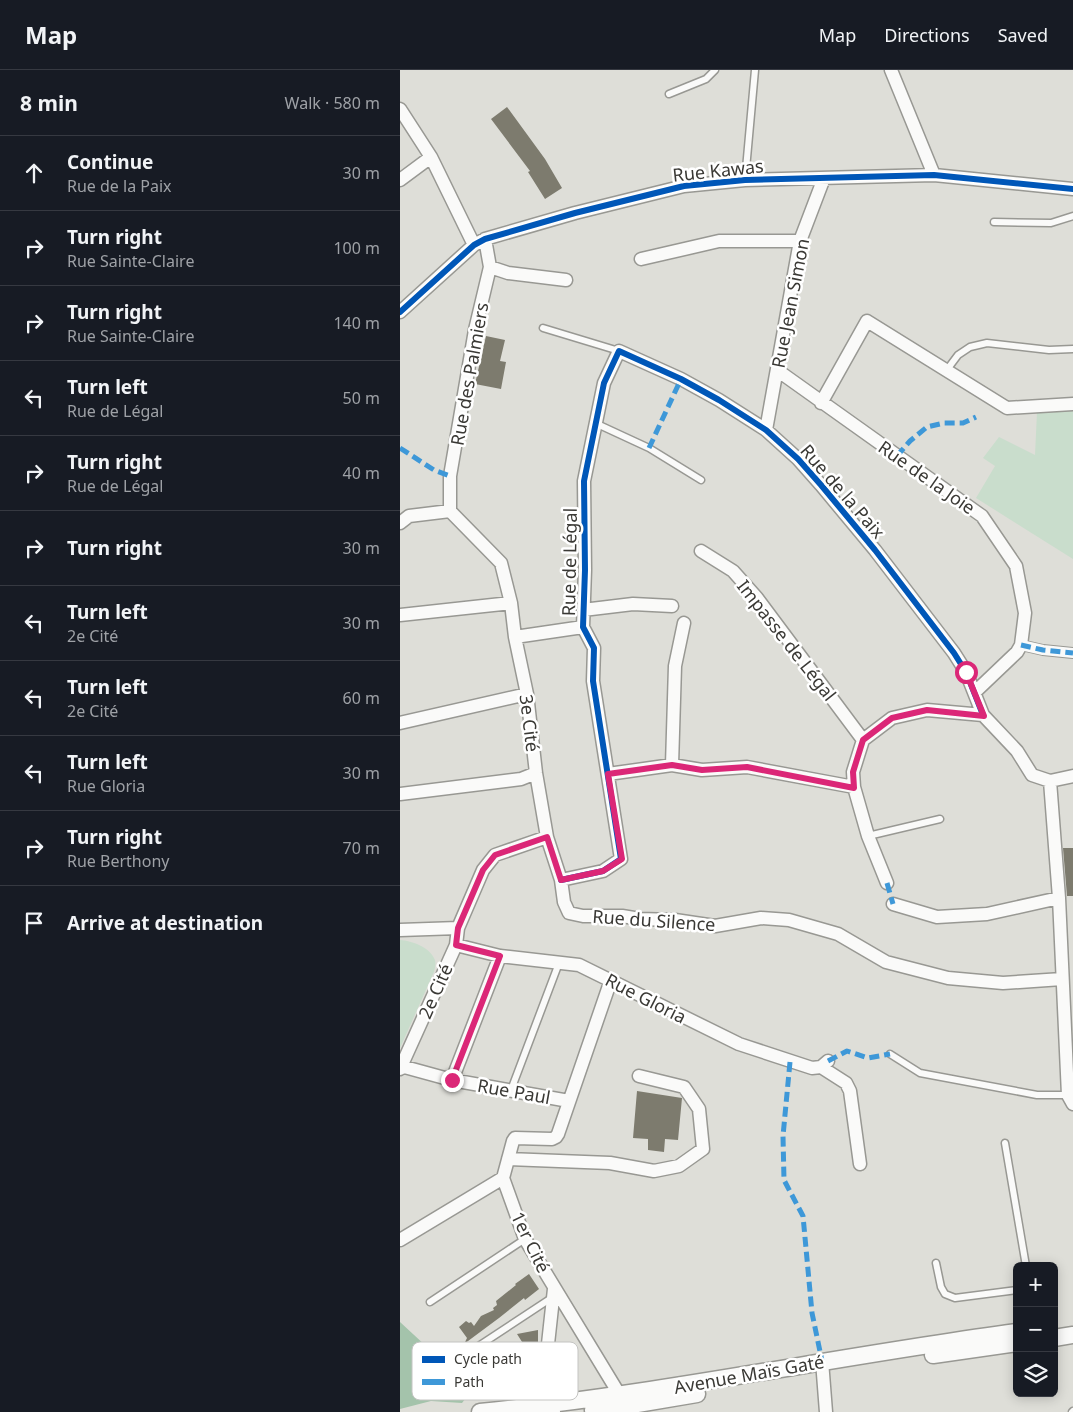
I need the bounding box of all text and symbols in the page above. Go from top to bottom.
text: Map [25,18,77,51]
text: Map [819,23,856,47]
text: Directions [884,23,970,47]
text: Saved [998,23,1048,47]
text: 8 min [20,89,78,117]
text: Walk · 580 m [285,92,380,114]
text: Continue [67,149,153,175]
street label: Rue Kawas [671,153,765,187]
icon: ahead [20,159,48,187]
text: 30 m [343,162,380,184]
text: Rue de la Paix [67,175,172,197]
text: Turn right [67,224,162,250]
icon: right [20,234,48,262]
street label: Rue Jean Simon [766,236,814,370]
text: 100 m [333,237,380,259]
text: Rue Sainte-Claire [67,250,194,272]
text: Turn right [67,299,162,325]
street label: Rue des Palmiers [445,301,493,447]
icon: right [20,309,48,337]
text: 140 m [333,312,380,334]
text: Rue Sainte-Claire [67,325,194,347]
text: Turn left [67,374,148,400]
icon: left [20,384,48,412]
text: 50 m [343,387,380,409]
text: Rue de Légal [67,400,163,422]
street label: Rue de la Joie [874,435,980,519]
street label: Rue de la Paix [795,439,891,544]
text: Turn right [67,449,162,475]
icon: right [20,459,48,487]
text: 40 m [343,462,380,484]
text: Rue de Légal [67,475,163,497]
street label: Rue de Légal [556,508,582,616]
icon: right [20,534,48,562]
text: Turn right [67,535,162,561]
text: 30 m [343,537,380,559]
street label: Impasse de Légal [732,575,842,705]
text: Turn left [67,599,148,625]
icon: left [20,609,48,637]
text: 30 m [343,612,380,634]
text: 2e Cité [67,625,118,647]
route start [955,661,978,684]
text: Turn left [67,674,148,700]
icon: left [20,684,48,712]
text: 60 m [343,687,380,709]
street label: 3e Cité [515,693,545,753]
text: 2e Cité [67,700,118,722]
text: Turn left [67,749,148,775]
icon: left [20,759,48,787]
text: 30 m [343,762,380,784]
text: Rue Gloria [67,775,145,797]
text: Turn right [67,824,162,850]
icon: right [20,834,48,862]
text: 70 m [343,837,380,859]
text: Rue Berthony [67,850,169,872]
street label: Rue du Silence [592,904,716,936]
icon: arrive [20,909,48,937]
text: Arrive at destination [67,910,263,936]
street label: 2e Cité [412,960,458,1022]
street label: Rue Gloria [601,967,691,1029]
route end [441,1069,464,1092]
street label: Rue Paul [476,1073,552,1109]
street label: 1er Cité [506,1207,556,1277]
map controls [1013,1262,1058,1397]
button: + [1013,1262,1058,1307]
button: − [1013,1307,1058,1352]
legend [412,1342,578,1400]
text: Cycle path [454,1349,522,1368]
street label: Avenue Maïs Gaté [672,1349,826,1399]
button: layers [1013,1352,1058,1397]
text: Path [454,1372,484,1391]

